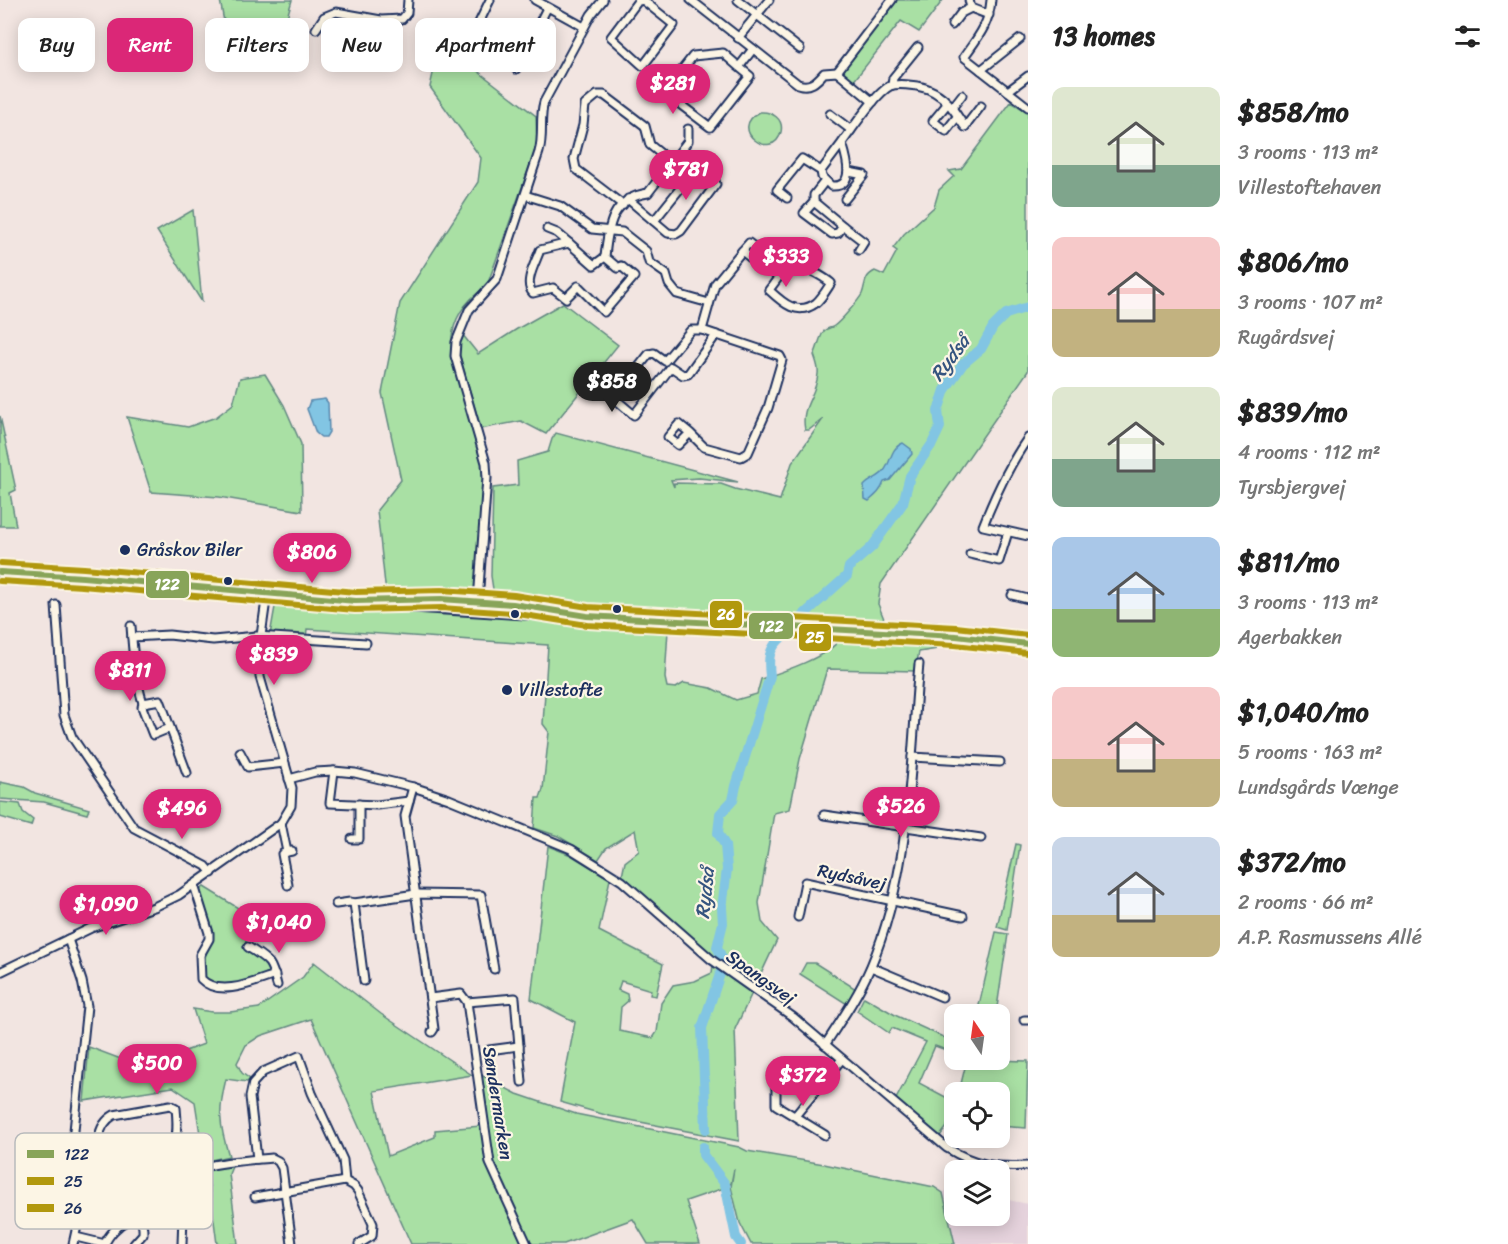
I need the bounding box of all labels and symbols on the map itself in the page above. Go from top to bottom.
pin: $281 [637,64,709,115]
pin: $781 [650,150,722,201]
pin: $333 [750,237,822,288]
water label: Rydså [921,324,982,389]
pin: $858 [576,362,648,413]
pin: $806 [276,533,348,584]
place label: Gråskov Biler [137,534,244,566]
marker: Gråskov Biler [118,543,132,557]
line badge: 122 [145,570,190,599]
text: 122 [154,570,180,599]
unlabelled marker [222,575,234,587]
line badge: 26 [709,600,743,629]
text: 26 [716,600,735,629]
unlabelled marker [611,603,623,615]
unlabelled marker [509,608,521,620]
line badge: 122 [748,612,794,640]
text: 122 [758,612,784,641]
line badge: 25 [798,623,832,652]
text: 25 [804,623,825,652]
pin: $839 [238,635,310,686]
pin: $811 [94,651,166,702]
place label: Villestofte [519,674,603,706]
marker: Villestofte [500,683,514,697]
pin: $526 [865,787,937,838]
pin: $496 [146,789,218,840]
street label: Rydsåvej [815,854,890,900]
water label: Rydså [685,862,725,920]
pin: $1,090 [57,885,155,936]
pin: $1,040 [230,903,328,954]
street label: Spangsvej [719,941,803,1013]
north arrow [944,1004,1010,1070]
pin: $500 [121,1044,193,1095]
street label: Søndermarken [473,1044,523,1162]
pin: $372 [767,1056,839,1107]
legend [15,1133,213,1229]
text: 122 [64,1140,89,1169]
text: 25 [64,1167,83,1196]
text: 26 [64,1194,82,1223]

